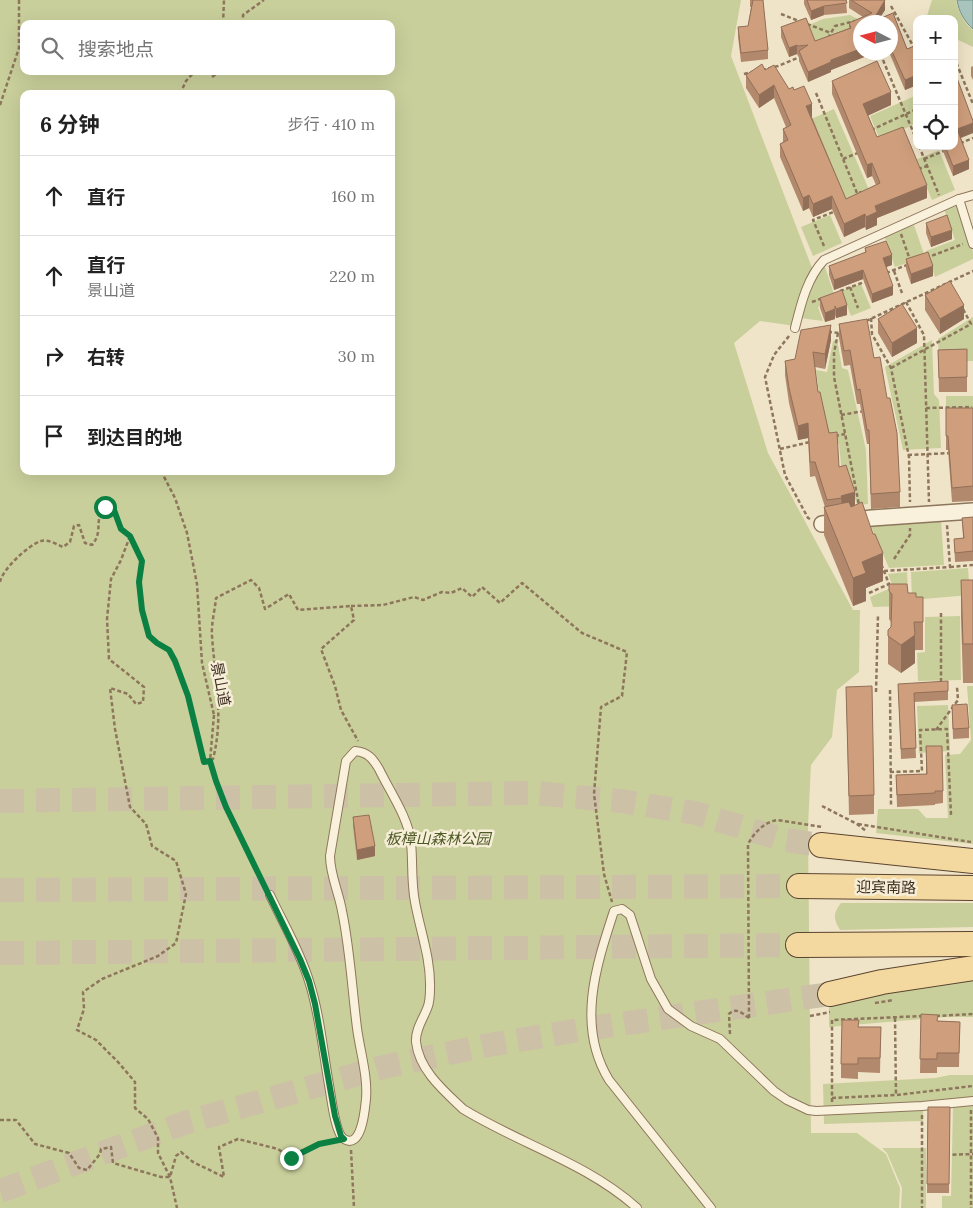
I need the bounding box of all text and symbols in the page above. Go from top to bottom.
north arrow [853,15,898,60]
map controls [913,15,958,150]
button: + [913,15,958,60]
search box [20,20,395,75]
icon: search [38,34,66,62]
text: 搜索地点 [78,37,154,61]
button: − [913,60,958,105]
button: locate [913,105,958,150]
text: 6 分钟 [40,111,100,138]
text: 步行 · 410 m [288,114,375,134]
icon: ahead [40,182,68,210]
text: 直行 [87,185,125,209]
text: 160 m [331,186,375,206]
text: 直行 [87,253,125,277]
icon: ahead [40,262,68,290]
text: 220 m [329,266,375,286]
text: 景山道 [87,280,135,300]
icon: right [40,342,68,370]
text: 右转 [87,345,125,369]
text: 30 m [338,346,375,366]
icon: arrive [40,422,68,450]
text: 到达目的地 [87,425,182,449]
route start [94,496,117,519]
street label: 景山道 [207,660,235,708]
park label: 板樟山森林公园 [385,829,492,848]
street label: 迎宾南路 [856,877,916,897]
route end [280,1147,303,1170]

